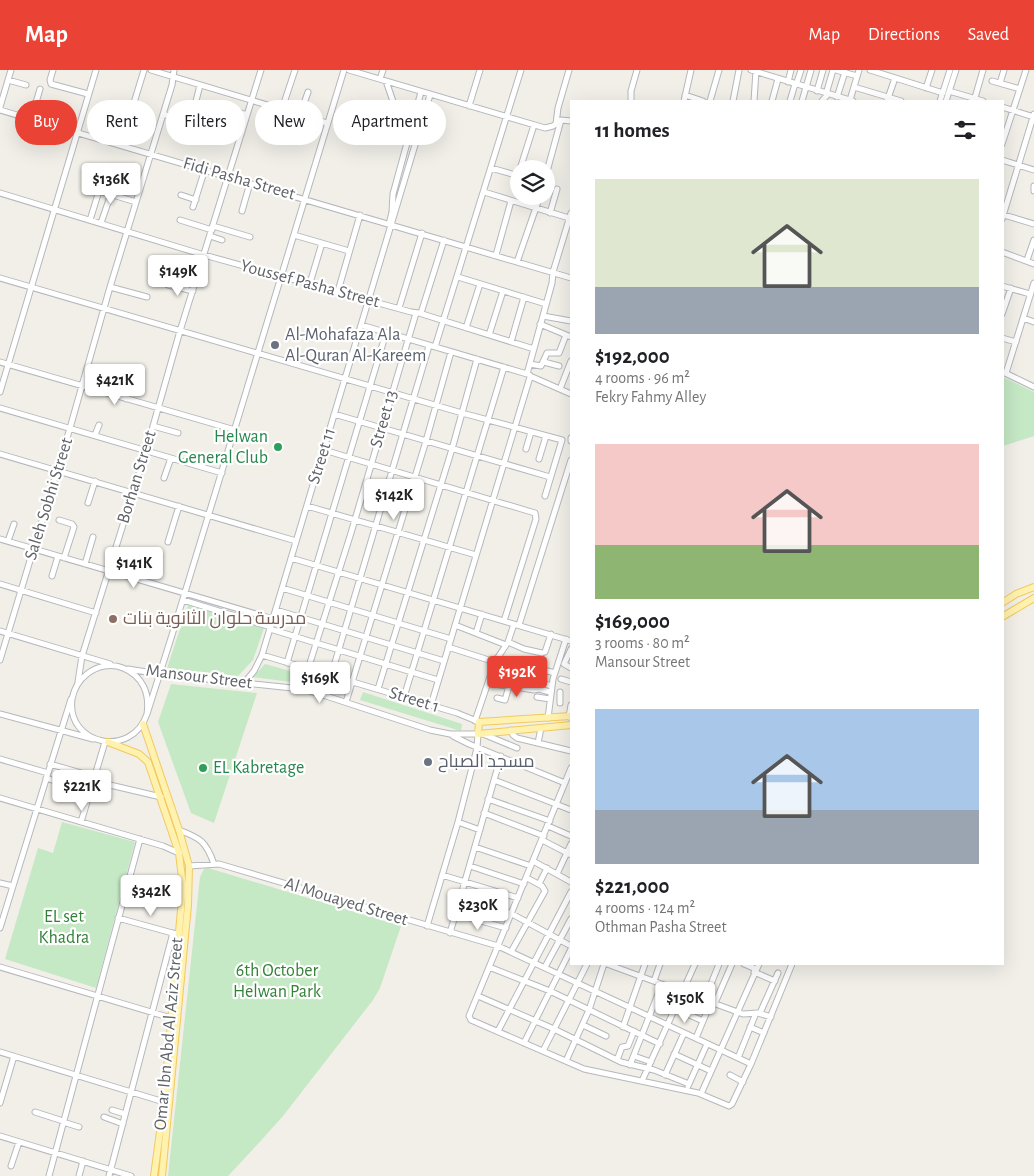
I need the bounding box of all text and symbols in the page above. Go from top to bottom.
text: Map [25,23,68,47]
text: Map [809,26,840,44]
text: Directions [868,26,940,44]
text: Saved [968,26,1009,44]
chip: Buy [15,100,77,145]
chip: Rent [87,100,156,145]
chip: Filters [166,100,245,145]
chip: New [255,100,323,145]
chip: Apartment [333,100,446,145]
icon: filters [951,116,979,144]
text: 11 homes [595,120,670,141]
street label: Fidi Pasha Street [181,154,297,204]
map controls [510,160,555,205]
button: layers [510,160,555,205]
pin: $136K [76,162,146,205]
text: $136K [93,171,129,187]
icon: home [742,211,832,301]
pin: $149K [143,254,213,297]
street label: Youssef Pasha Street [238,257,382,311]
text: $149K [159,263,197,279]
place label: Al-Mohafaza Ala Al-Quran Al-Kareem [285,326,426,365]
marker: Al-Mohafaza Ala Al-Quran Al-Kareem [269,339,281,351]
text: $192,000 [595,346,670,367]
pin: $421K [80,364,150,406]
text: 4 rooms · 96 m² [595,370,690,386]
text: $421K [96,372,134,388]
street label: Street 13 [367,388,401,450]
text: Fekry Fahmy Alley [595,389,706,405]
street label: Street 11 [305,426,339,486]
street label: Borhan Street [114,428,160,526]
place label: Helwan General Club [178,428,268,467]
street label: Saleh Sobhi Street [22,435,76,562]
marker: Helwan General Club [272,441,284,453]
icon: home [742,476,832,566]
pin: $142K [359,478,429,521]
text: $142K [375,487,413,503]
pin: $141K [99,546,169,589]
text: $141K [116,555,152,571]
place label: مدرسة حلوان الثانوية بنات [123,609,306,629]
text: $169,000 [595,611,670,632]
marker: مدرسة حلوان الثانوية بنات [107,613,119,625]
text: 3 rooms · 80 m² [595,635,690,651]
text: Mansour Street [595,654,690,670]
pin: $192K [482,656,552,698]
street label: Mansour Street [145,662,253,692]
pin: $169K [285,662,355,704]
text: $192K [498,664,536,680]
text: $169K [301,670,339,686]
street label: Street 1 [387,684,441,716]
icon: home [742,741,832,831]
place label: مسجد الصباح [438,753,535,773]
marker: مسجد الصباح [422,756,434,768]
place label: EL Kabretage [213,759,304,777]
marker: EL Kabretage [197,762,209,774]
pin: $221K [47,770,117,812]
text: $221K [63,778,101,794]
pin: $342K [116,874,186,917]
street label: Al Mouayed Street [282,875,410,929]
text: $221,000 [595,876,669,897]
text: $342K [131,883,171,899]
pin: $230K [443,888,513,931]
text: $230K [458,897,498,913]
text: 4 rooms · 124 m² [595,900,695,916]
park label: EL set Khadra [39,908,89,947]
text: Othman Pasha Street [595,919,727,935]
street label: Omar Ibn Abd Al Aziz Street [152,937,186,1131]
park label: 6th October Helwan Park [233,962,322,1001]
pin: $150K [650,982,720,1024]
text: $150K [666,990,704,1006]

